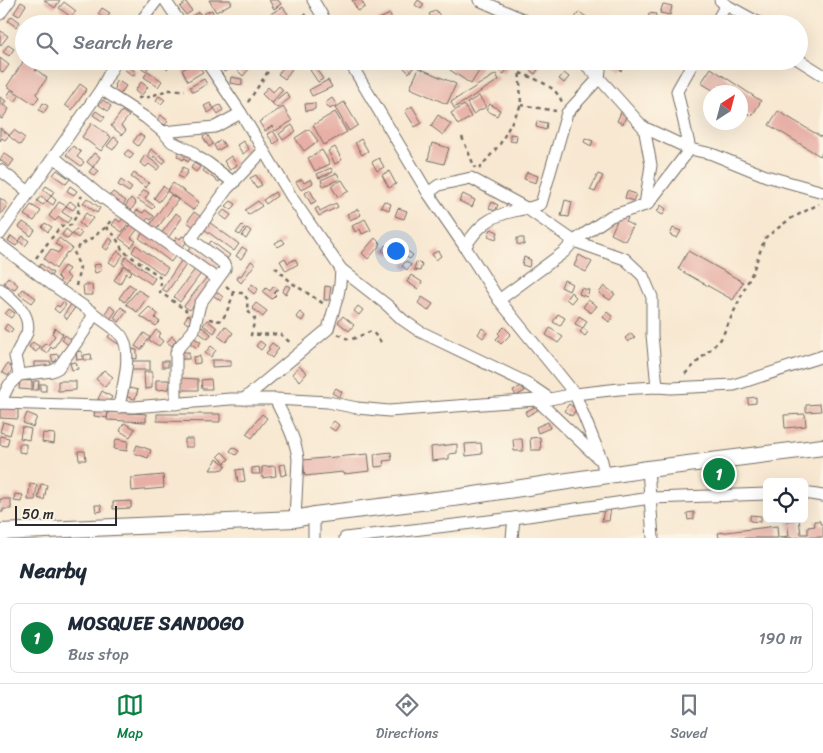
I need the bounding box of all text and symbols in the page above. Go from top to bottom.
search box [15,15,808,70]
text: Search here [73,26,173,59]
icon: search [33,29,61,57]
north arrow [703,85,748,130]
your location [383,238,409,264]
pin: 1 [703,455,735,493]
map controls [763,478,808,523]
button: locate [763,478,808,523]
text: 50 m [22,502,54,527]
scale bar [15,503,118,526]
text: Nearby [20,552,86,590]
text: MOSQUEE SANDOGO [68,607,244,640]
text: 1 [34,624,40,653]
text: 190 m [759,624,802,653]
text: Bus stop [68,640,129,669]
tab: Map [116,691,144,746]
tab: Directions [376,691,438,746]
tab: Saved [670,691,707,746]

